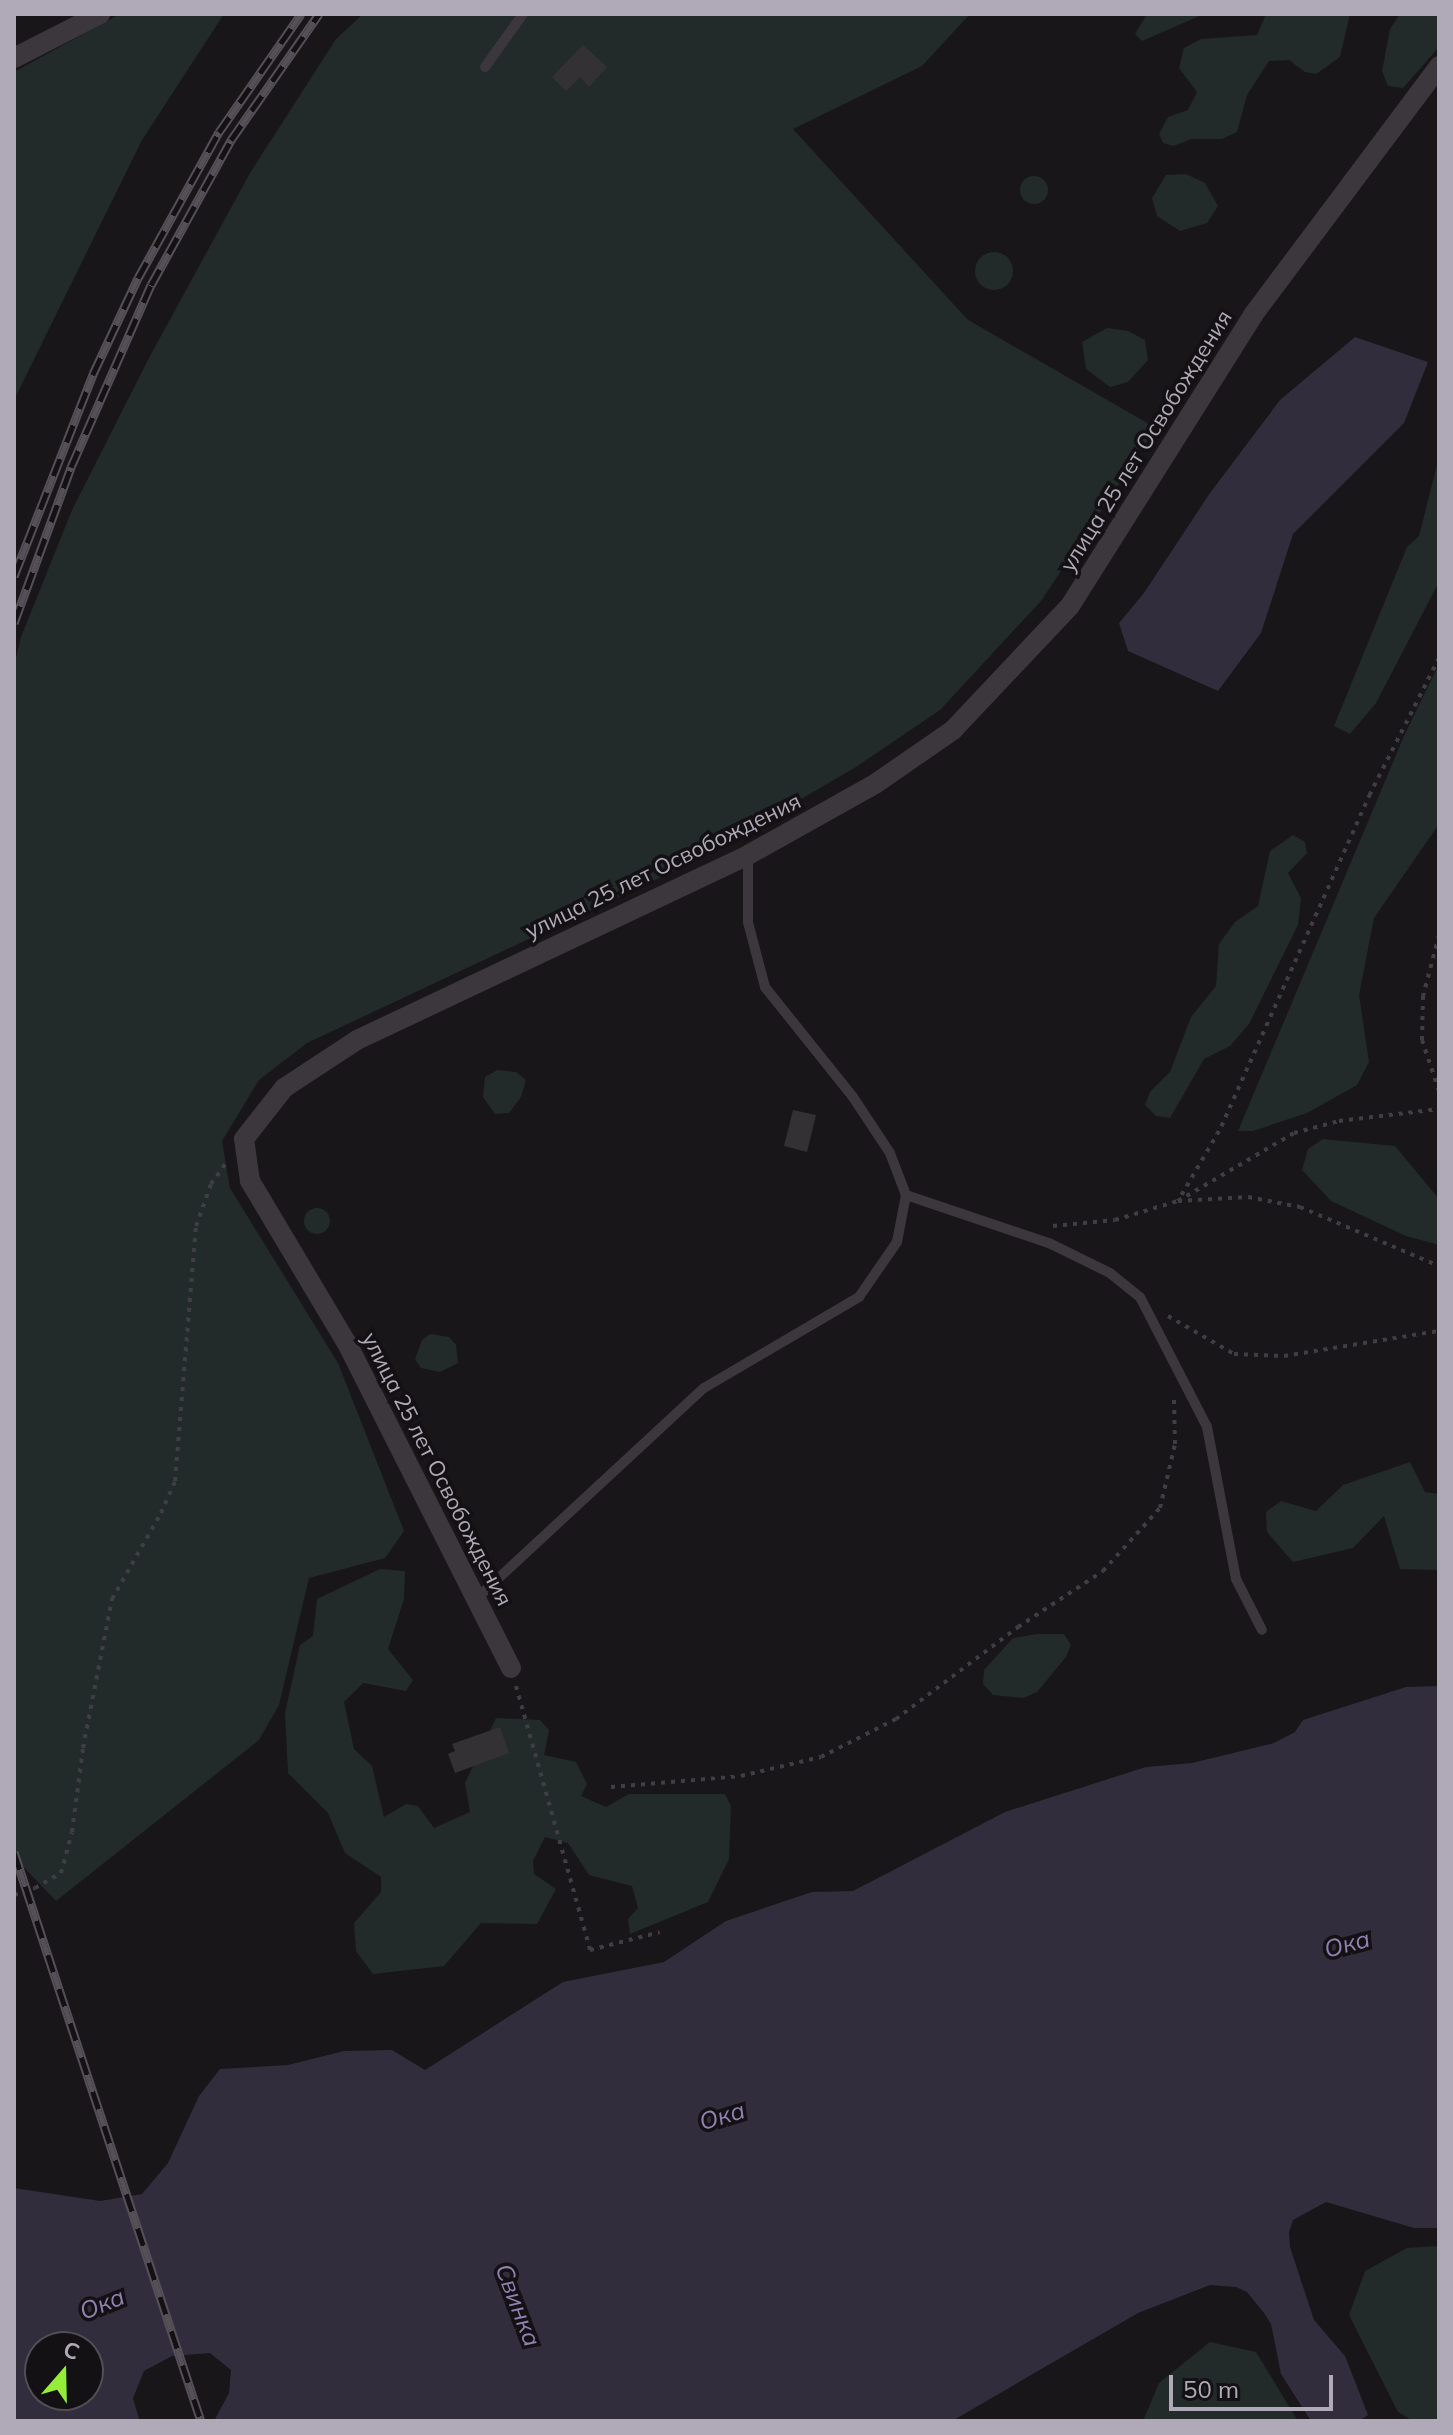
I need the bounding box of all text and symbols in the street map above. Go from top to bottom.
street label: улица 25 лет Освобождения [1054,305,1238,577]
street label: улица 25 лет Освобождения [521,788,805,944]
street label: улица 25 лет Освобождения [356,1328,518,1610]
water label: Ока [1321,1924,1373,1964]
water label: Ока [696,2095,748,2137]
water label: Свинка [489,2260,547,2350]
water label: Ока [75,2282,129,2326]
north arrow [24,2331,104,2411]
text: С [60,2335,83,2366]
scale bar [1173,2359,1337,2409]
text: 50 m [1183,2374,1239,2404]

